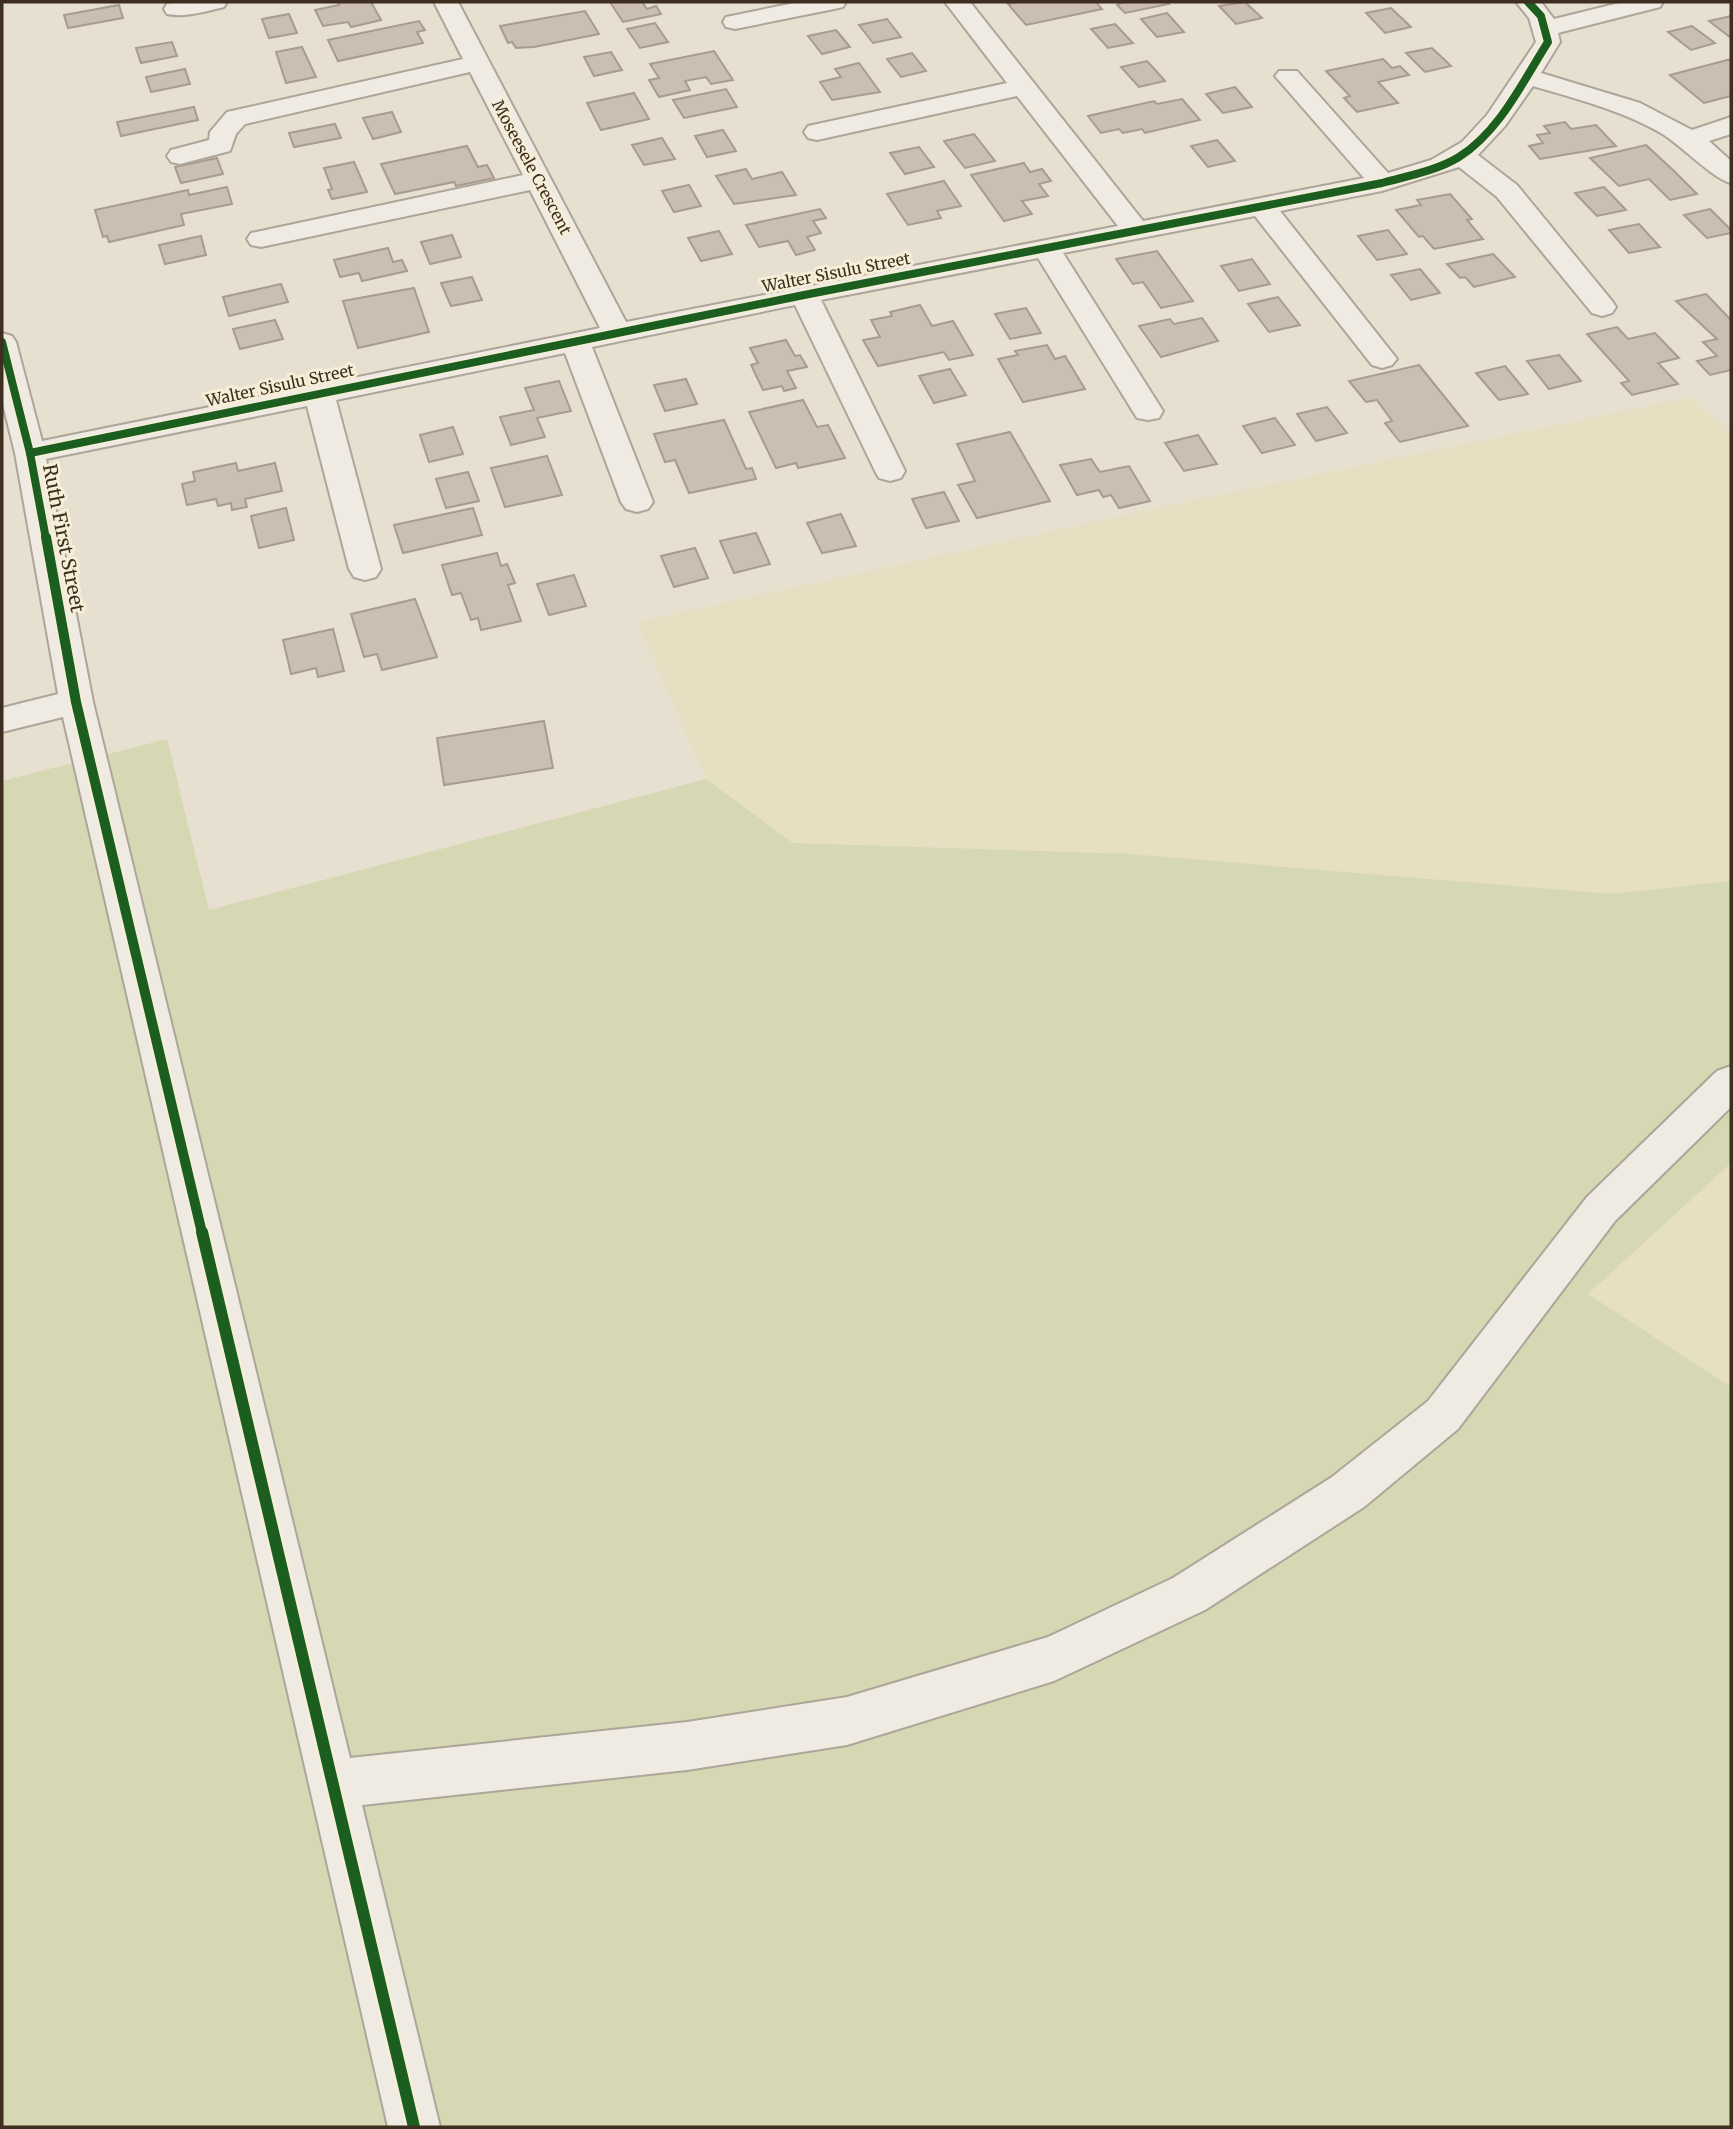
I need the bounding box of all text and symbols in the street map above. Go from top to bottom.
street label: Moseesele Crescent [488,96,576,238]
street label: Walter Sisulu Street [759,248,913,296]
street label: Walter Sisulu Street [203,359,356,411]
street label: Ruth First Street [38,462,90,615]

